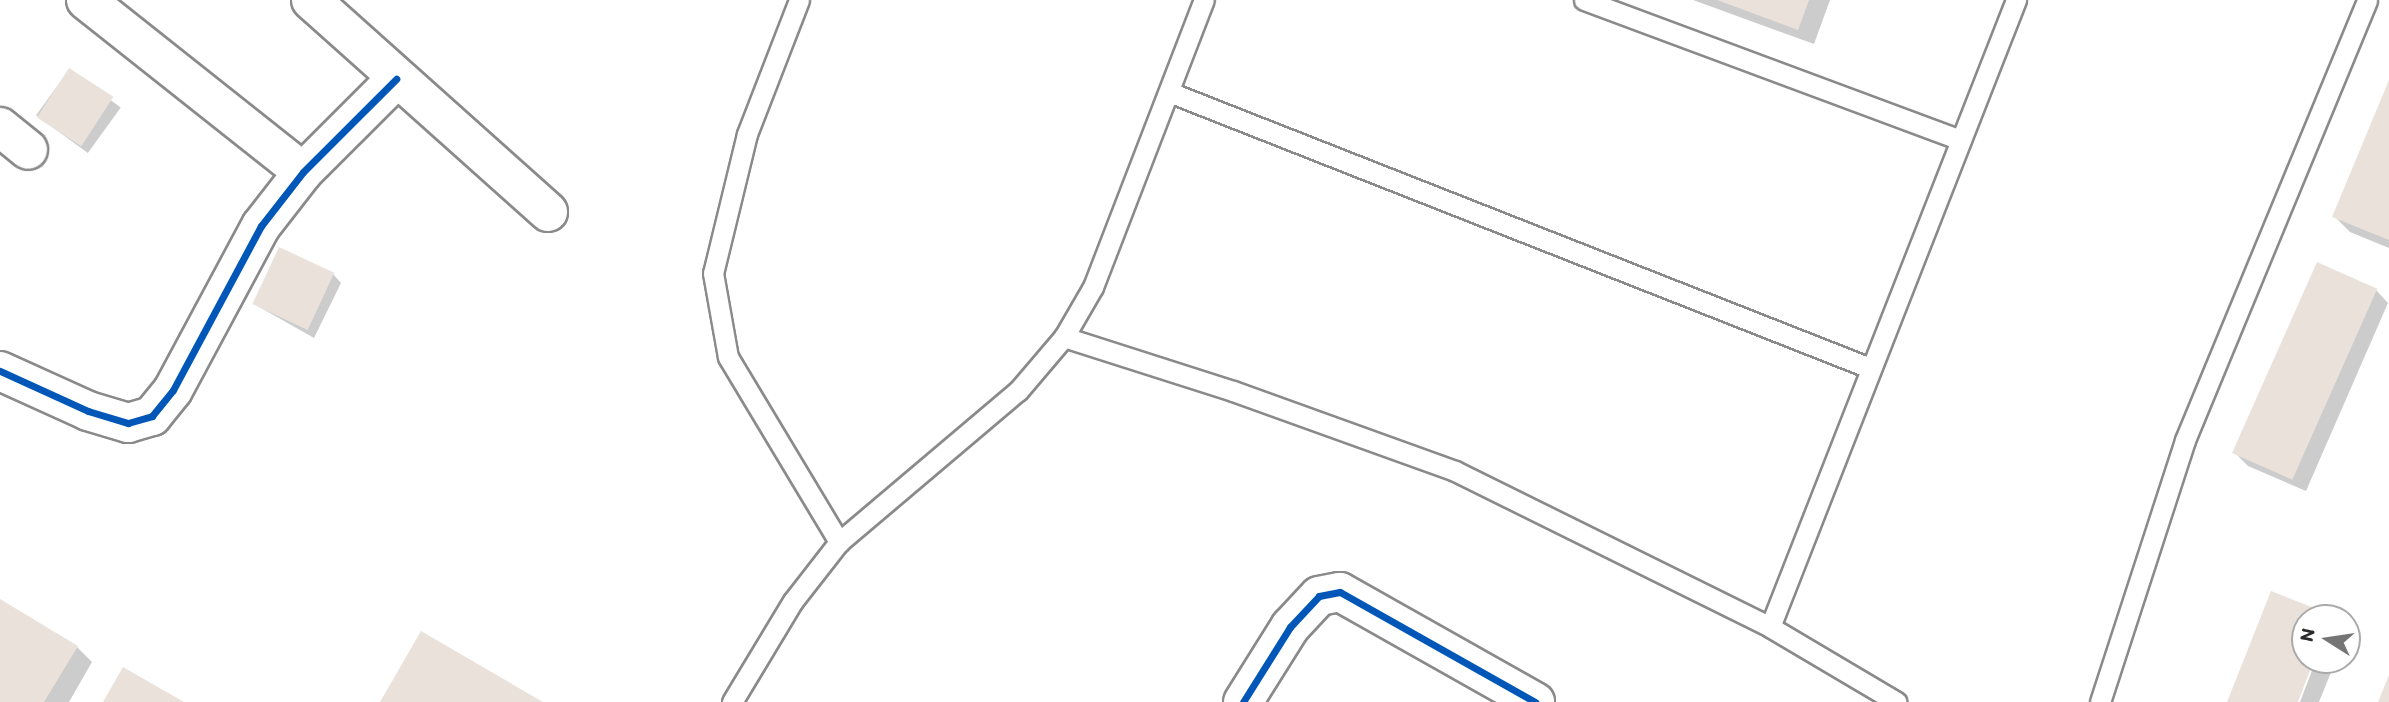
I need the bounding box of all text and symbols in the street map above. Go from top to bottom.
north arrow [2291,604,2361,674]
text: N [2294,626,2320,644]

